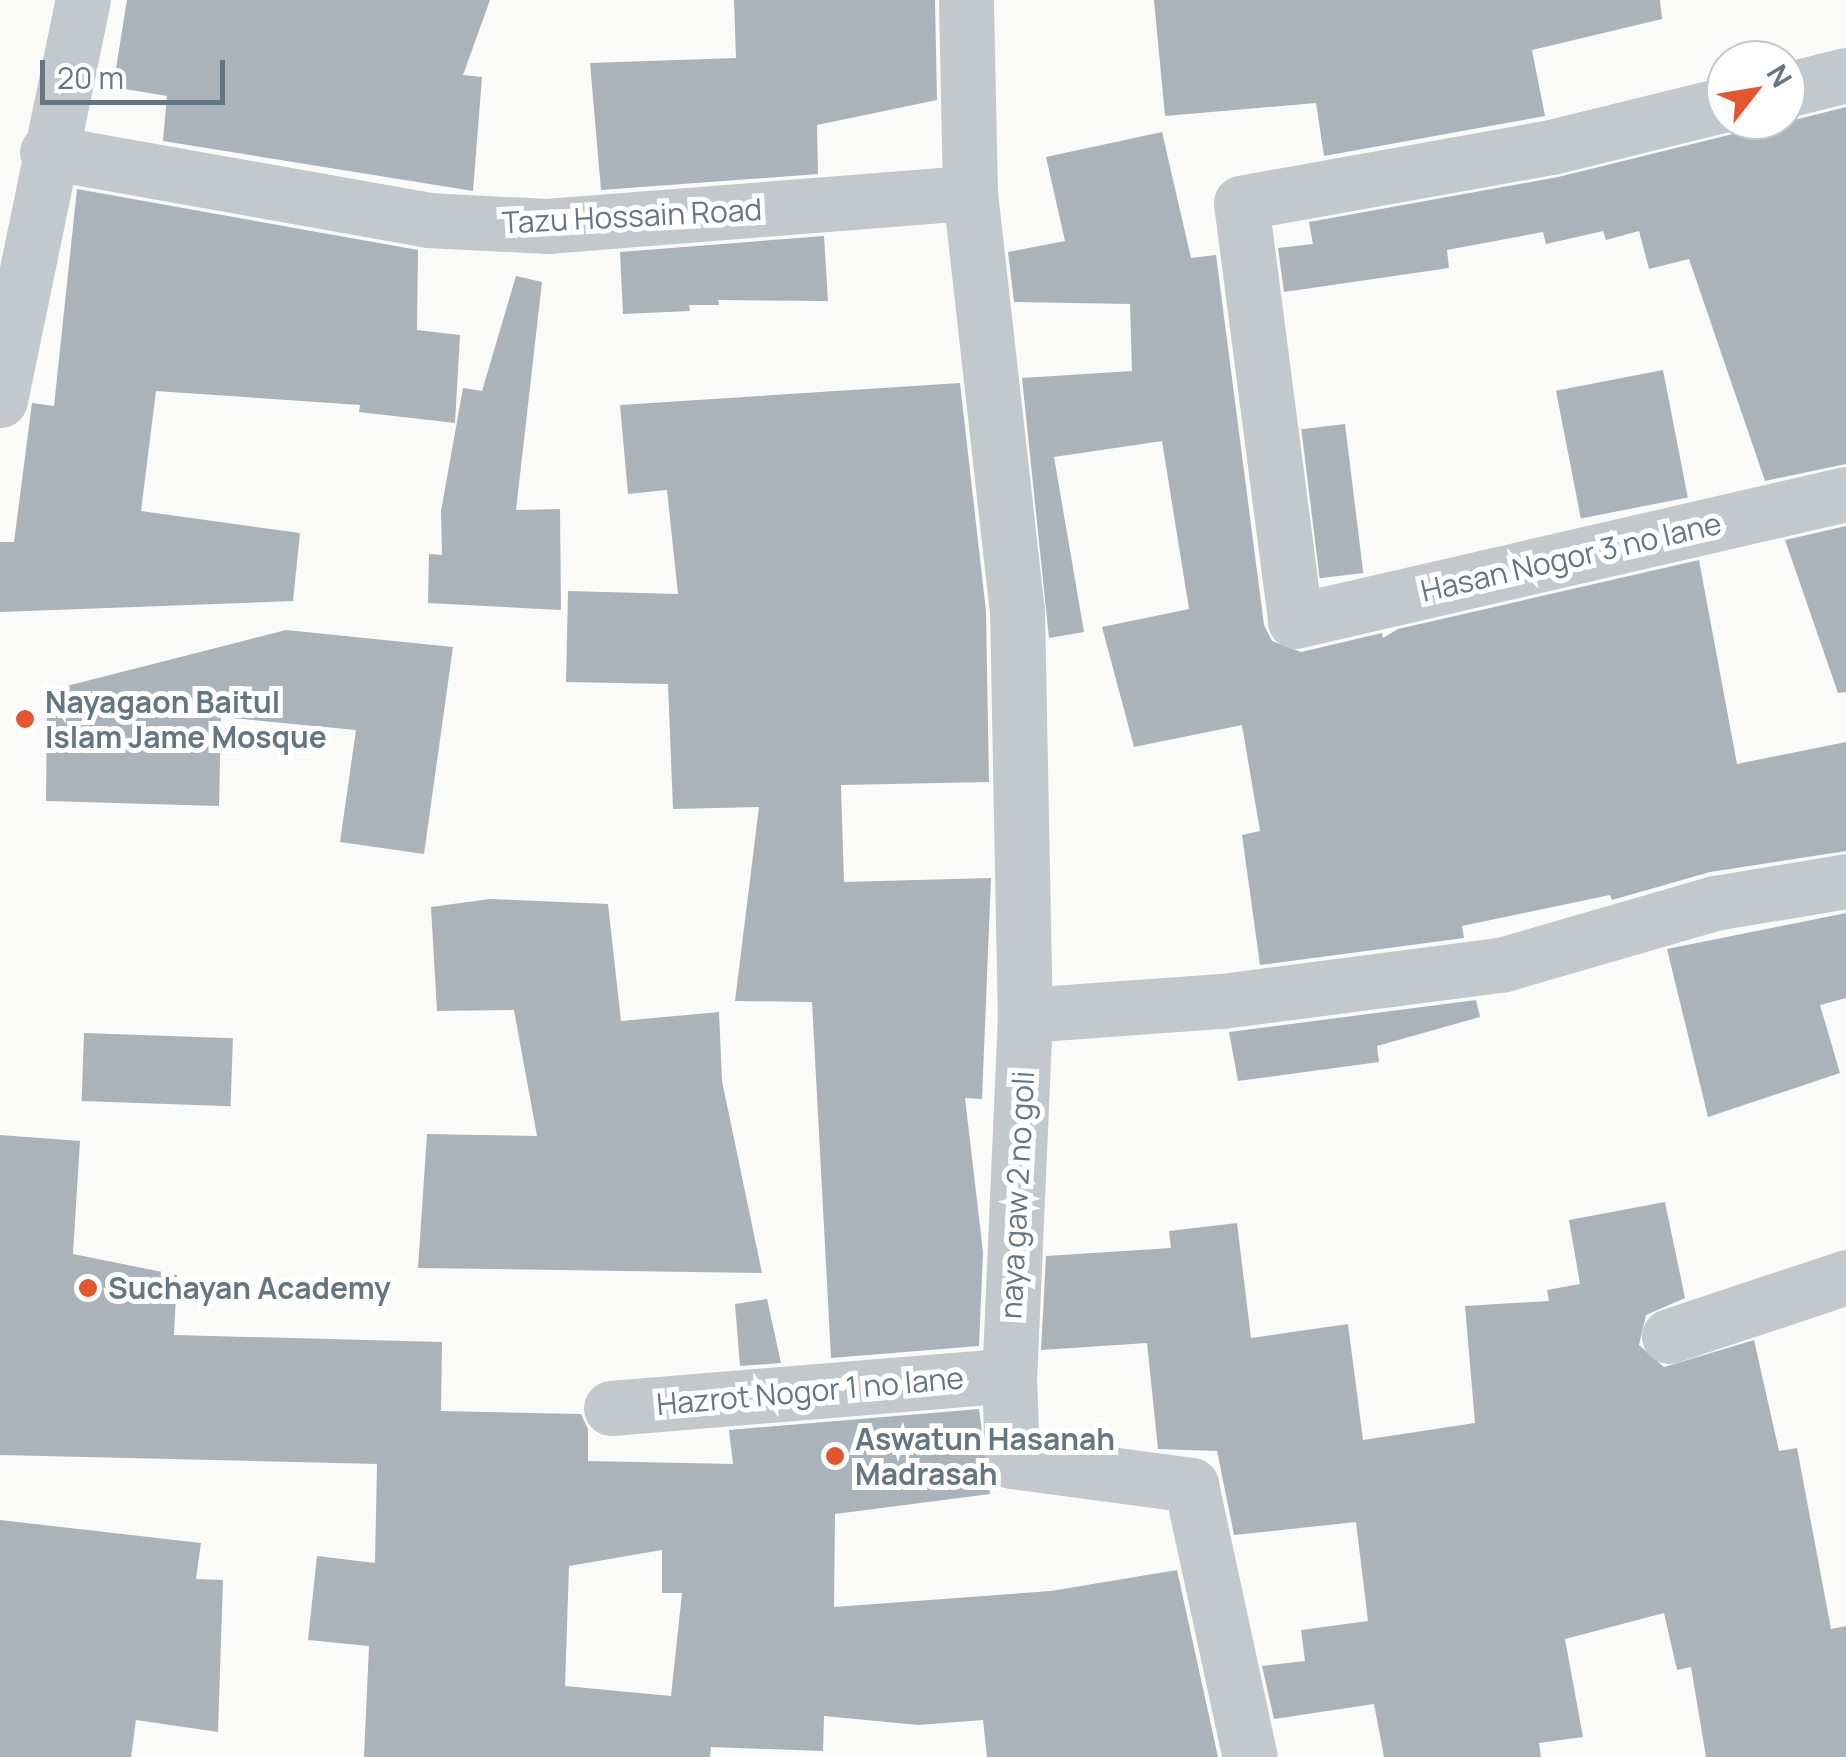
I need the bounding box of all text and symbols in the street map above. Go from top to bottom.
scale bar [45,40,230,102]
north arrow [1706,40,1806,140]
text: 20 m [57,57,124,98]
text: N [1759,57,1801,94]
street label: Tazu Hossain Road [501,191,763,241]
street label: Hasan Nogor 3 no lane [1417,505,1725,609]
place label: Nayagaon Baitul Islam Jame Mosque [45,684,327,754]
marker: Nayagaon Baitul Islam Jame Mosque [14,708,36,730]
street label: naya gaw 2 no goli [993,1070,1041,1320]
place label: Suchayan Academy [108,1270,391,1306]
marker: Suchayan Academy [77,1277,99,1299]
street label: Hazrot Nogor 1 no lane [655,1360,965,1422]
place label: Aswatun Hasanah Madrasah [855,1421,1115,1492]
marker: Aswatun Hasanah Madrasah [824,1445,846,1467]

